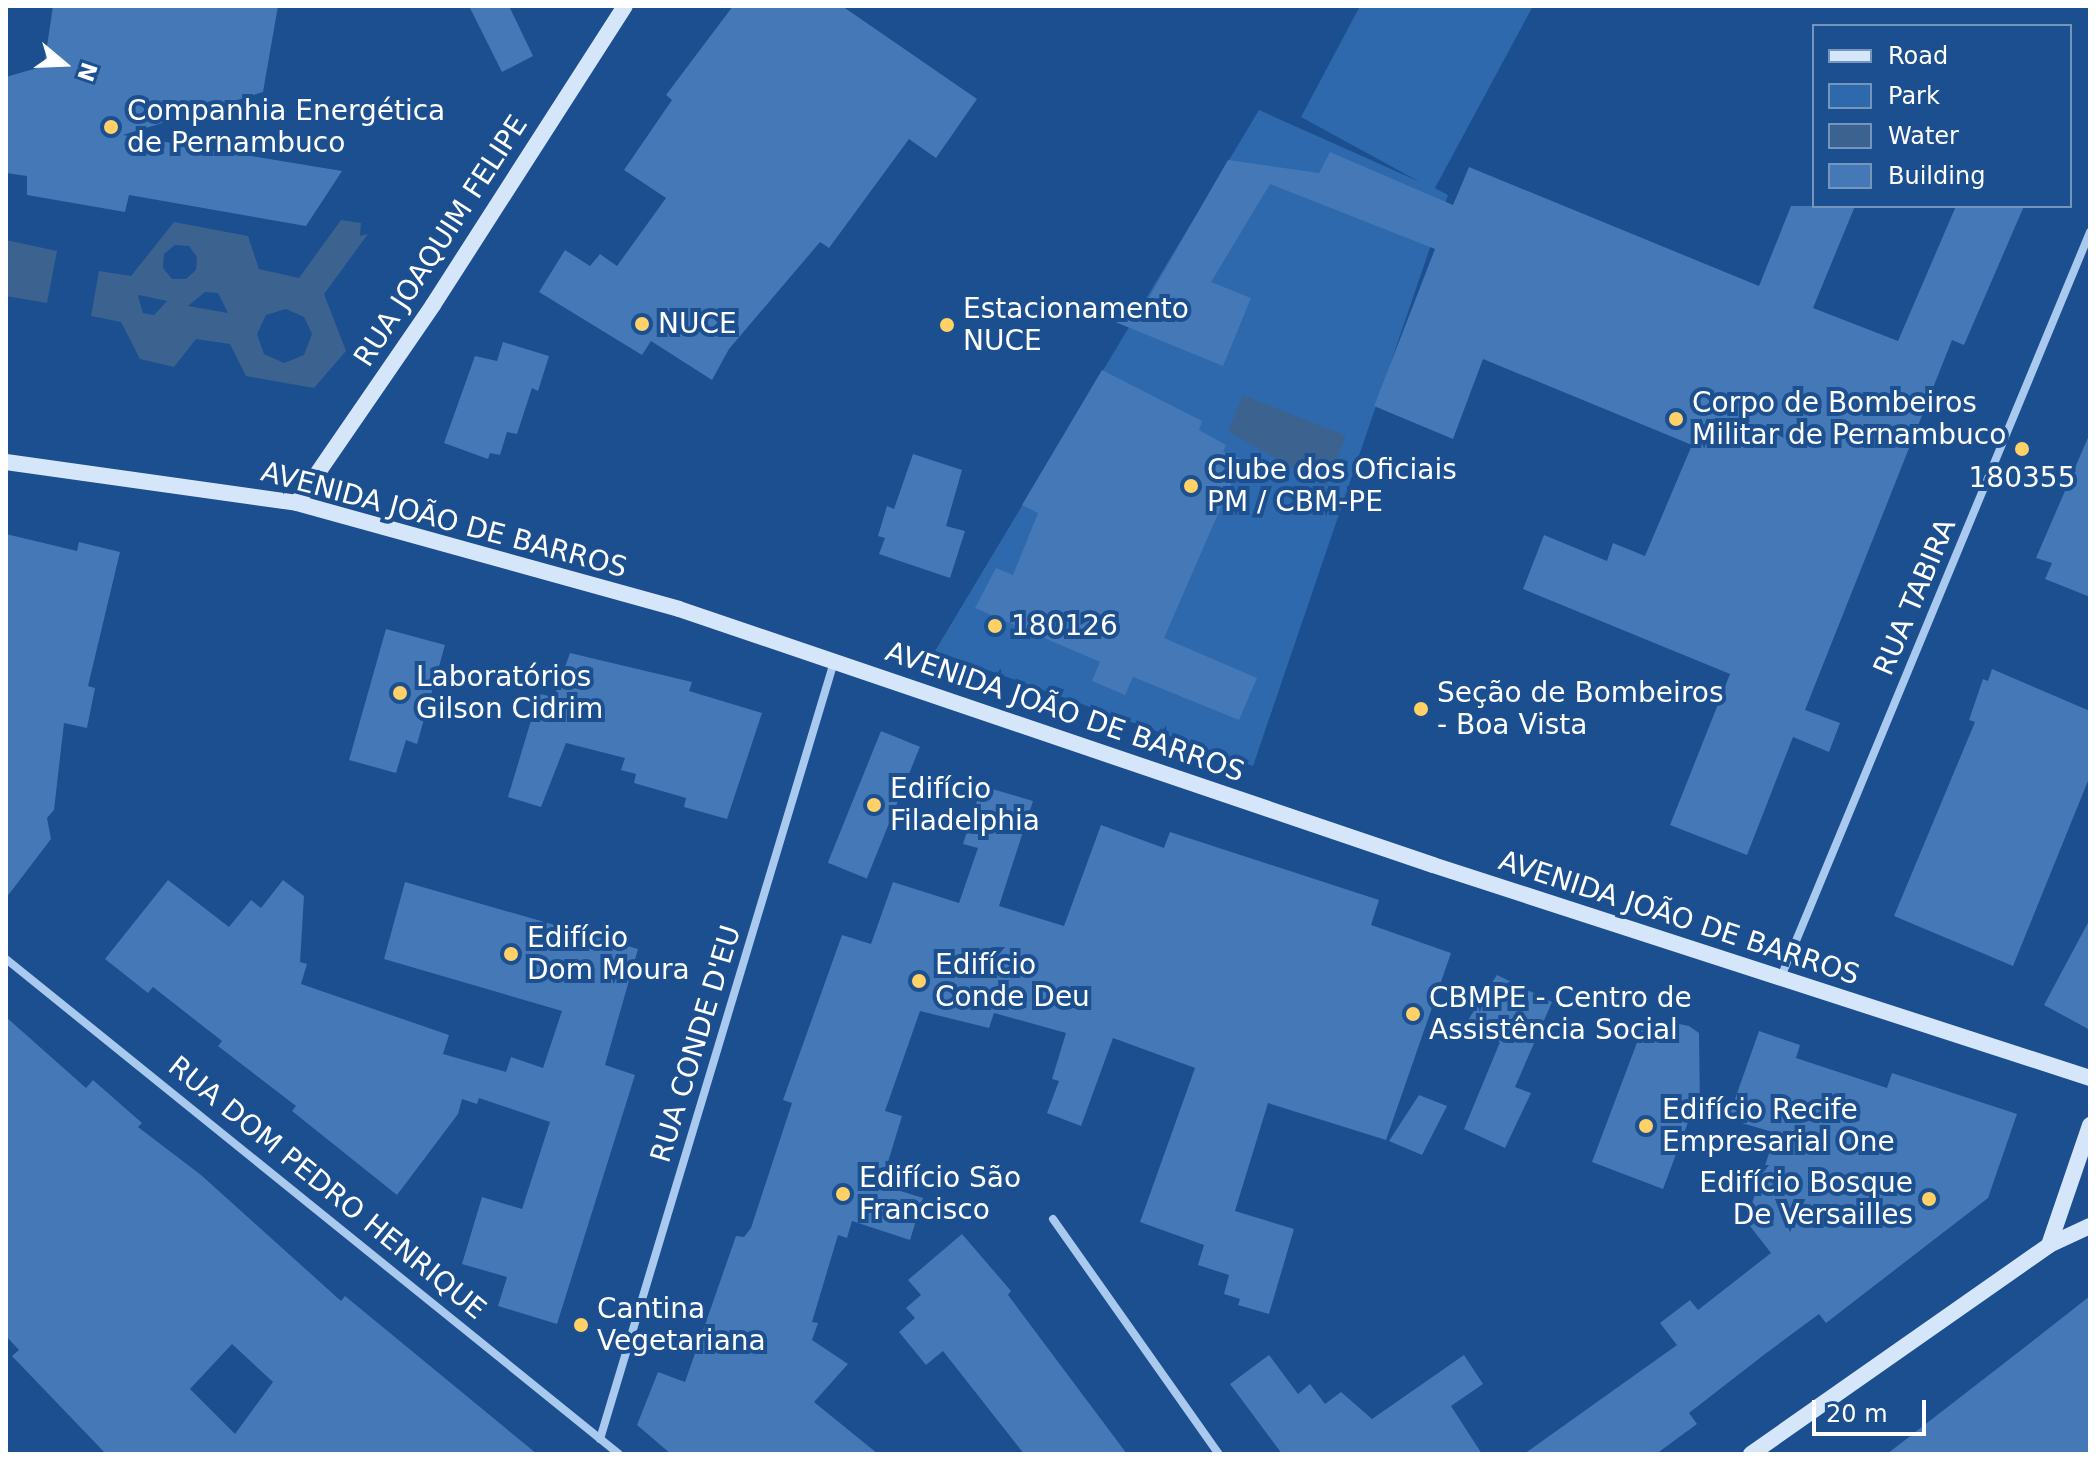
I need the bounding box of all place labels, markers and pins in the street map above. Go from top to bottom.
place label: Companhia Energética de Pernambuco [127,94,445,160]
marker: Companhia Energética de Pernambuco [102,118,120,136]
place label: Estacionamento NUCE [963,292,1189,358]
place label: NUCE [658,307,737,341]
marker: NUCE [633,315,651,333]
marker: Estacionamento NUCE [938,316,956,334]
place label: Corpo de Bombeiros Militar de Pernambuco [1692,386,2006,452]
marker: Corpo de Bombeiros Militar de Pernambuco [1667,410,1685,428]
marker: 180355 [2013,440,2031,458]
place label: Clube dos Oficiais PM / CBM-PE [1207,453,1457,519]
place label: 180355 [1969,461,2075,495]
marker: Clube dos Oficiais PM / CBM-PE [1182,477,1200,495]
place label: 180126 [1011,609,1118,643]
marker: 180126 [986,617,1004,635]
place label: Laboratórios Gilson Cidrim [416,660,603,726]
place label: Seção de Bombeiros - Boa Vista [1437,676,1723,742]
marker: Laboratórios Gilson Cidrim [391,684,409,702]
marker: Seção de Bombeiros - Boa Vista [1412,700,1430,718]
place label: Edifício Filadelphia [890,772,1040,838]
marker: Edifício Filadelphia [865,796,883,814]
place label: Edifício Dom Moura [527,921,690,987]
marker: Edifício Dom Moura [502,945,520,963]
place label: Edifício Conde Deu [935,948,1090,1014]
marker: Edifício Conde Deu [910,972,928,990]
place label: CBMPE - Centro de Assistência Social [1429,981,1692,1047]
marker: CBMPE - Centro de Assistência Social [1404,1005,1422,1023]
place label: Edifício Recife Empresarial One [1662,1093,1895,1159]
marker: Edifício Recife Empresarial One [1637,1117,1655,1135]
place label: Edifício São Francisco [859,1161,1021,1227]
place label: Edifício Bosque De Versailles [1699,1166,1913,1232]
marker: Edifício São Francisco [834,1185,852,1203]
marker: Edifício Bosque De Versailles [1920,1190,1938,1208]
place label: Cantina Vegetariana [597,1292,766,1358]
marker: Cantina Vegetariana [572,1316,590,1334]

